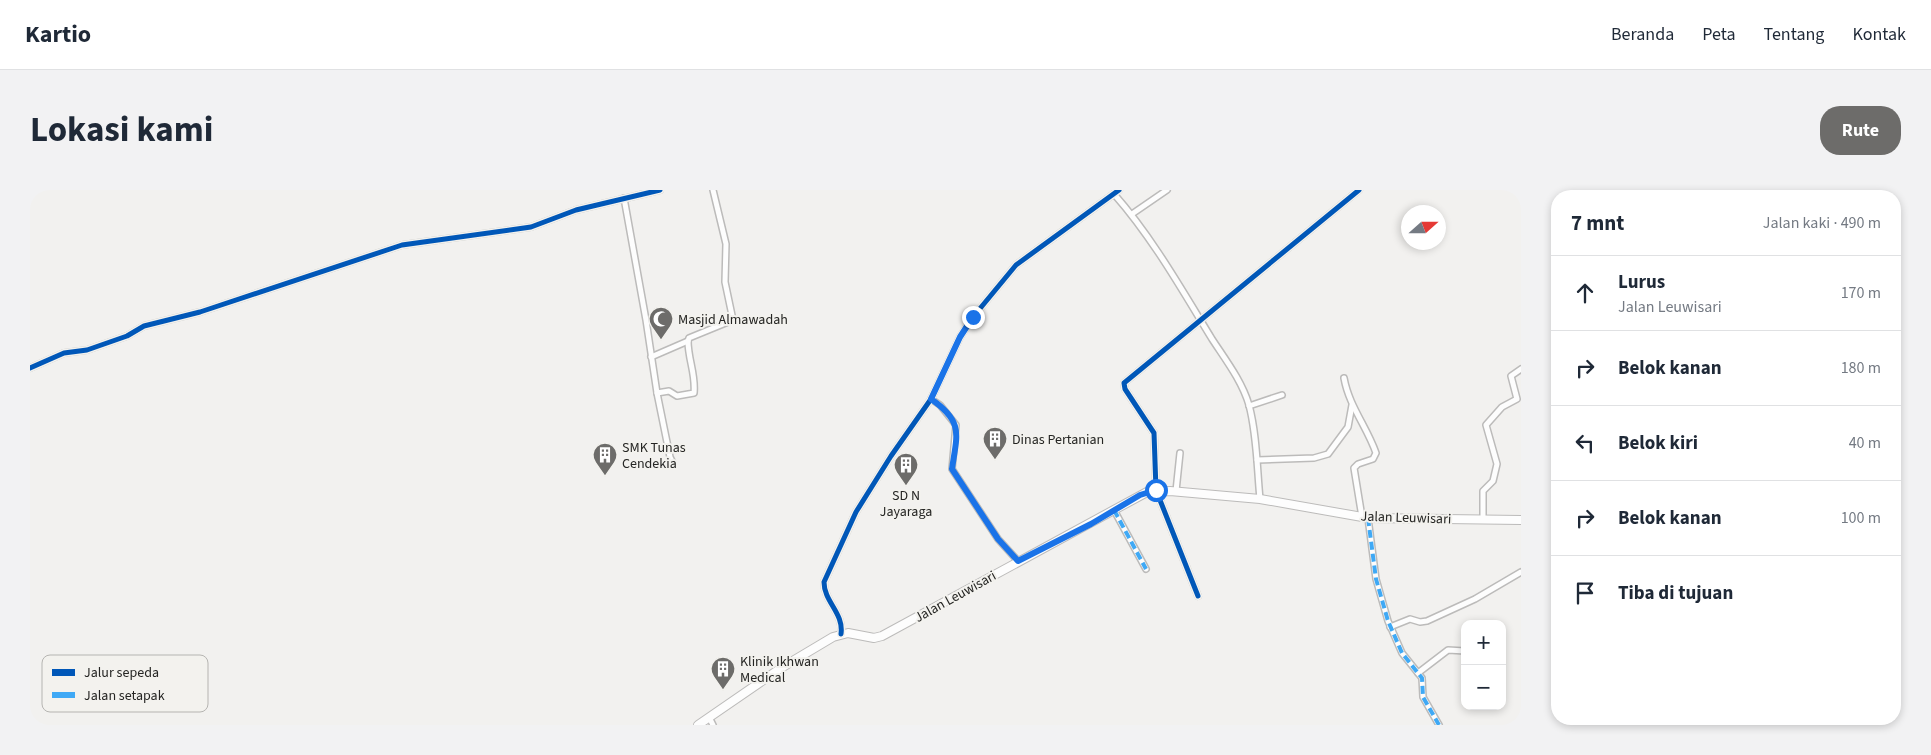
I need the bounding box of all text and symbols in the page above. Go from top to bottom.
text: Kartio [25,17,91,52]
text: Beranda [1611,22,1674,47]
text: Peta [1702,22,1735,47]
text: Tentang [1763,22,1824,47]
text: Kontak [1852,22,1906,47]
text: Lokasi kami [30,105,213,155]
button: Rute [1820,106,1901,155]
north arrow [1401,205,1446,250]
text: 7 mnt [1571,208,1624,238]
text: Jalan kaki · 490 m [1763,212,1881,234]
text: Lurus [1618,269,1665,296]
icon: ahead [1571,279,1599,307]
text: 170 m [1841,282,1881,304]
text: Jalan Leuwisari [1618,296,1722,318]
mosque icon: Masjid Almawadah [648,306,674,340]
route end [962,306,985,329]
place label: Masjid Almawadah [678,310,788,330]
icon: right [1571,354,1599,382]
text: Belok kanan [1618,355,1722,382]
text: 180 m [1841,357,1881,379]
building icon: Dinas Pertanian [982,426,1008,460]
icon: left [1571,429,1599,457]
place label: Dinas Pertanian [1012,430,1104,450]
text: Belok kiri [1618,430,1698,457]
text: 40 m [1849,432,1881,454]
place label: SMK Tunas Cendekia [622,438,686,474]
building icon: SMK Tunas Cendekia [592,442,618,476]
building icon: SD N Jayaraga [893,452,919,486]
route start [1145,479,1168,502]
place label: SD N Jayaraga [880,486,932,522]
icon: right [1571,504,1599,532]
text: Belok kanan [1618,505,1722,532]
street label: Jalan Leuwisari [1360,506,1452,530]
text: 100 m [1841,507,1881,529]
street label: Jalan Leuwisari [911,566,1000,628]
icon: arrive [1571,579,1599,607]
text: Tiba di tujuan [1618,580,1733,607]
map controls [1461,620,1506,710]
button: + [1461,620,1506,665]
place label: Klinik Ikhwan Medical [740,652,819,688]
legend [42,655,208,712]
building icon: Klinik Ikhwan Medical [710,656,736,690]
text: Jalur sepeda [84,663,159,683]
button: − [1461,665,1506,710]
text: Jalan setapak [84,686,165,706]

